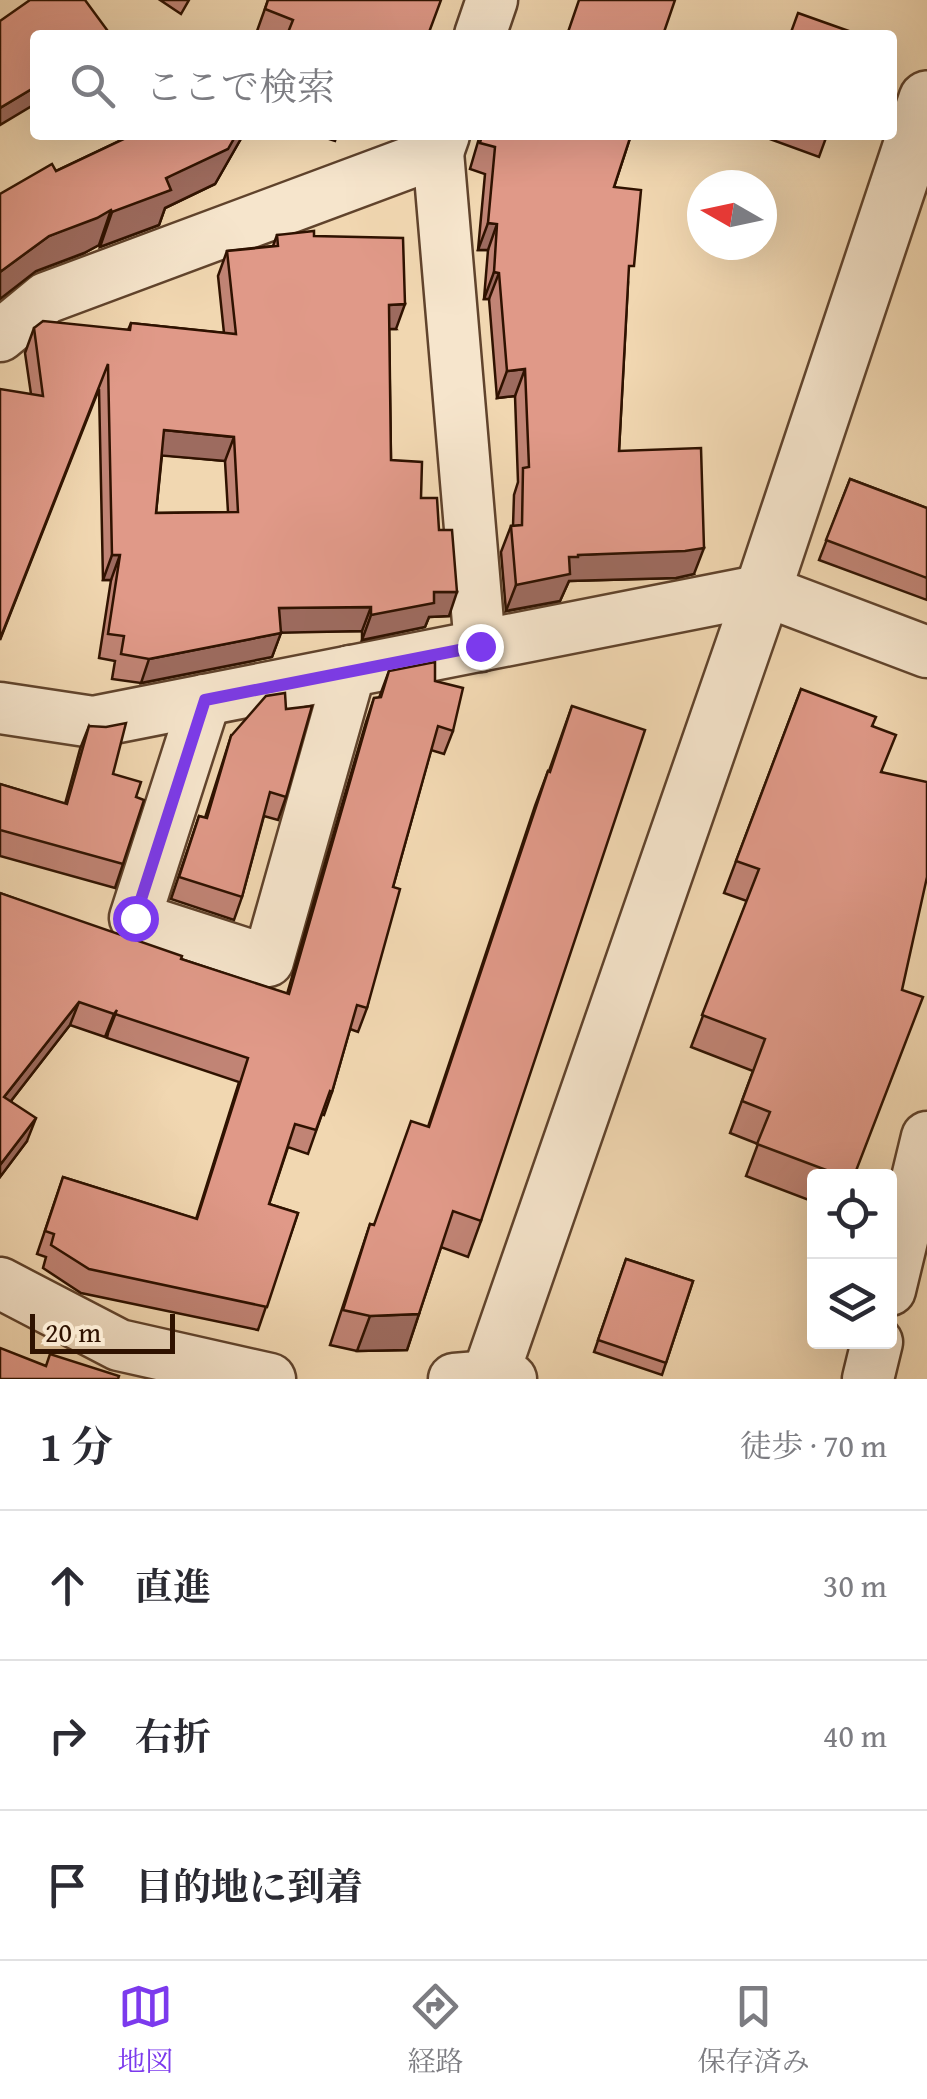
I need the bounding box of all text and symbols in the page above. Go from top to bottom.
search box [30,30,897,140]
icon: search [65,58,120,113]
text: ここで検索 [145,58,335,114]
north arrow [687,170,777,260]
route end [458,624,504,670]
route start [113,896,159,942]
map controls [807,1169,897,1349]
button: locate [807,1169,897,1259]
button: layers [807,1259,897,1349]
scale bar [30,1309,175,1354]
text: 20 m [45,1311,101,1352]
text: 1 分 [40,1415,113,1476]
text: 徒歩 · 70 m [740,1422,887,1469]
icon: ahead [40,1558,95,1613]
text: 直進 [135,1558,211,1614]
text: 30 m [823,1562,887,1609]
icon: right [40,1708,95,1763]
text: 右折 [135,1708,211,1764]
text: 40 m [823,1712,887,1759]
icon: arrive [40,1858,95,1913]
text: 目的地に到着 [135,1858,363,1914]
tab: 地図 [117,1979,173,2081]
tab: 経路 [407,1979,464,2081]
tab: 保存済み [698,1979,810,2081]

